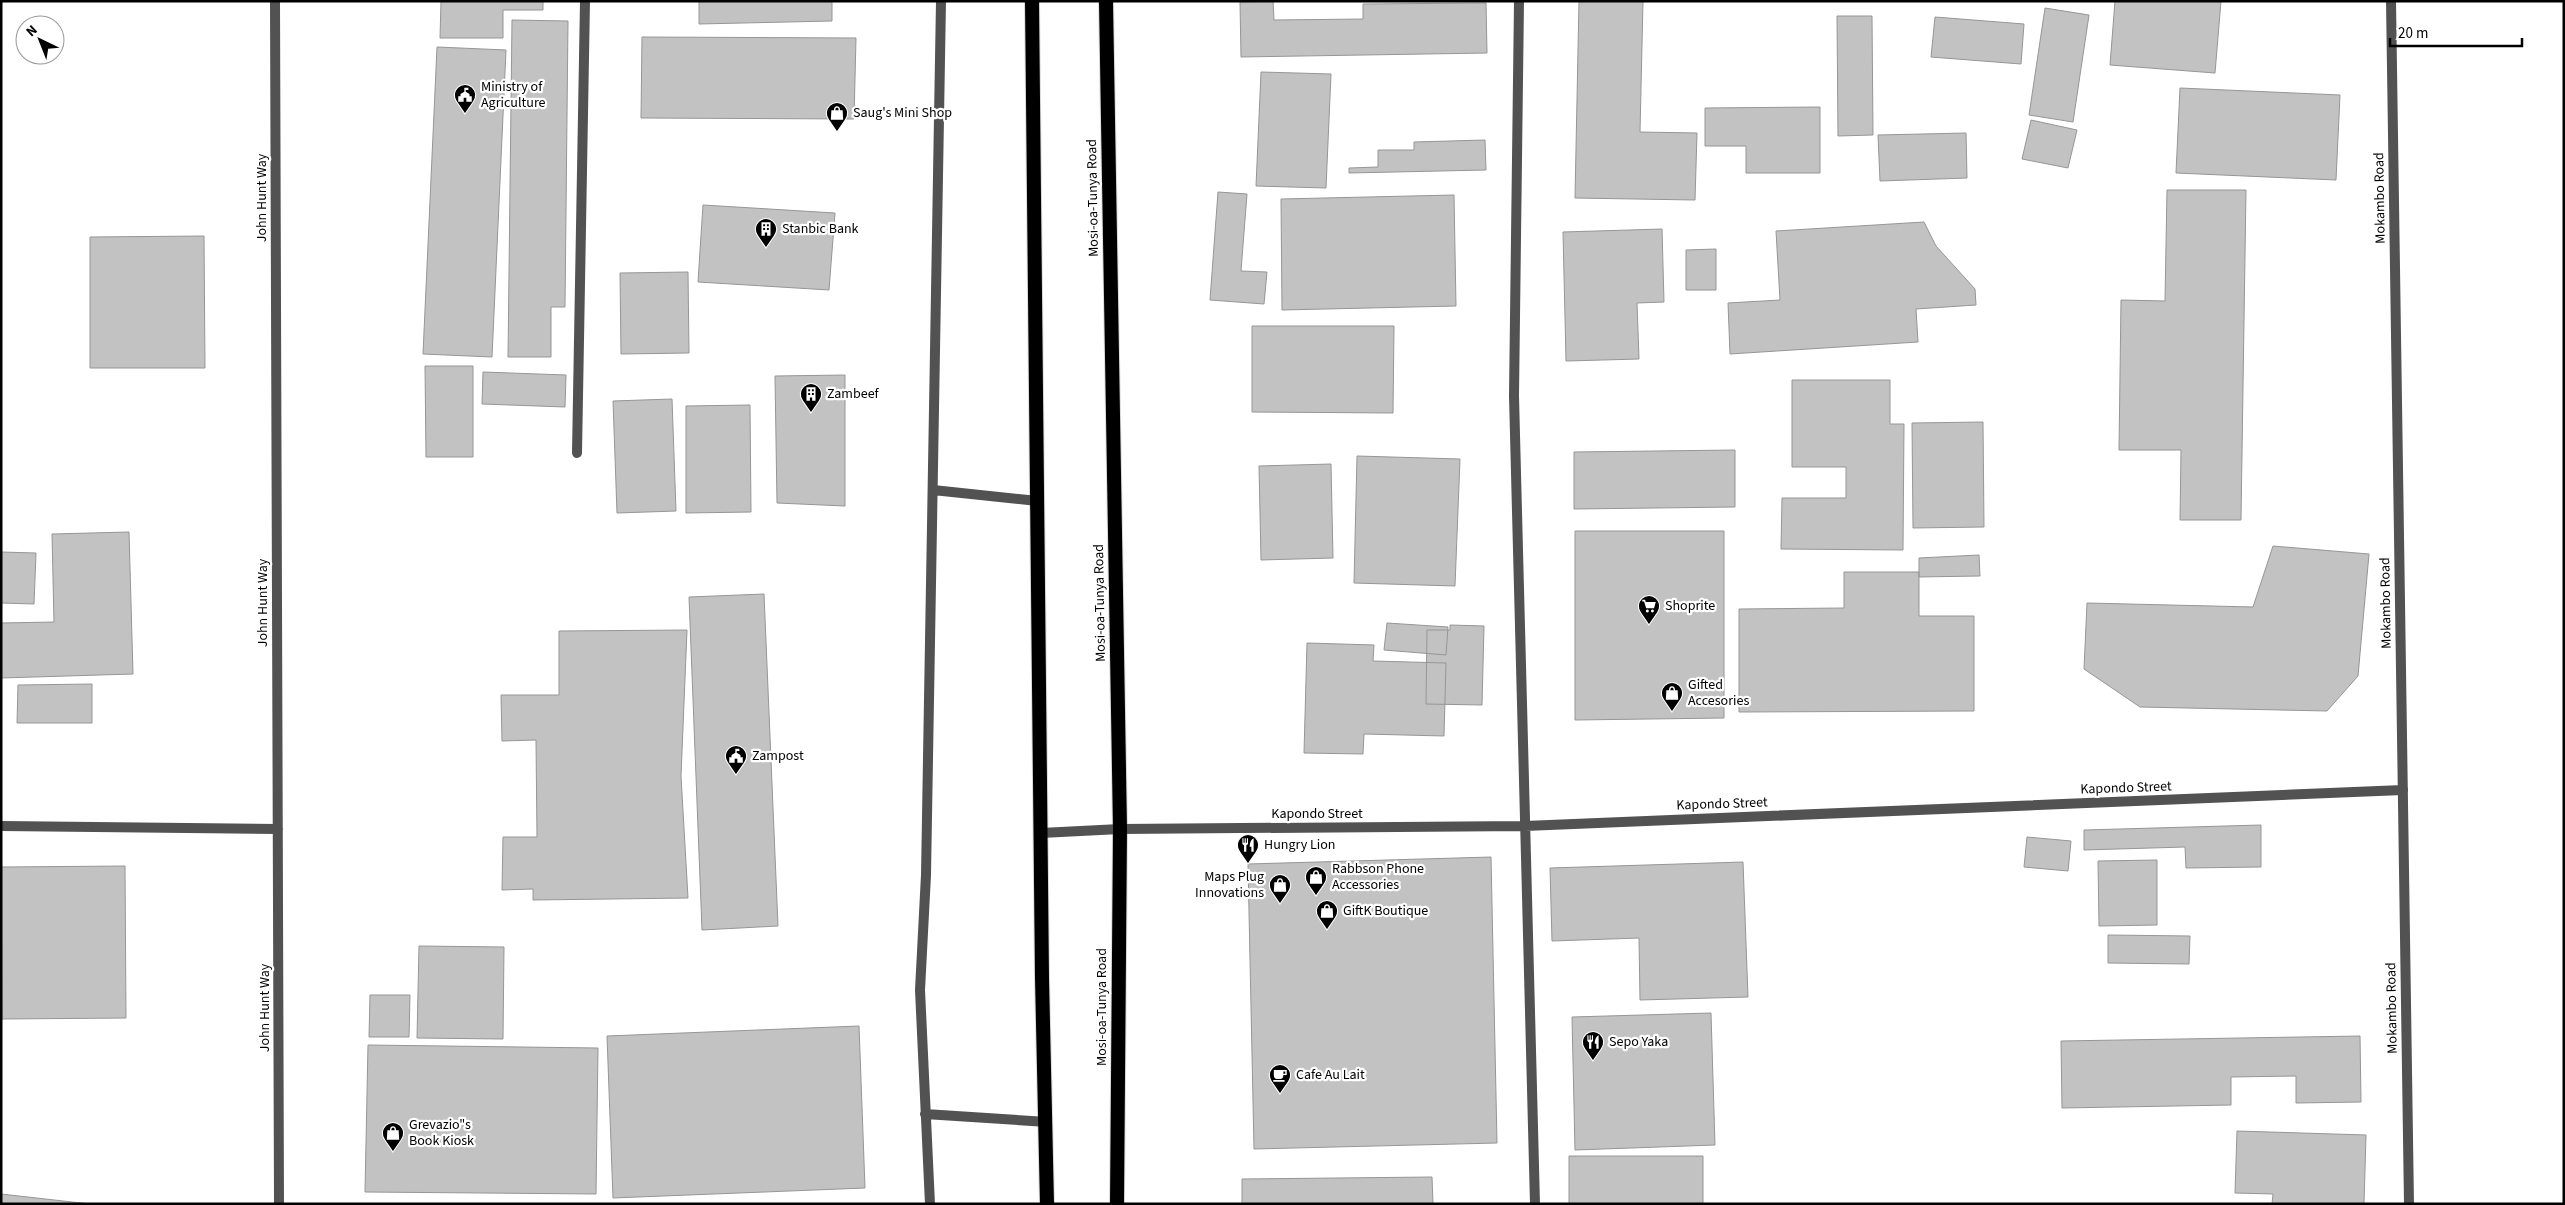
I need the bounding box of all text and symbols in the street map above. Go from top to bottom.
north arrow [15,15,65,65]
scale bar [2390,15,2522,47]
text: N [22,21,42,42]
text: 20 m [2398,23,2428,44]
place label: Ministry of Agriculture [481,77,546,113]
public building icon: Ministry of Agriculture [453,83,477,114]
shop icon: Saug's Mini Shop [825,101,849,132]
place label: Saug's Mini Shop [853,103,952,123]
street label: Mosi-oa-Tunya Road [1082,139,1104,257]
street label: Mokambo Road [2369,152,2391,244]
street label: John Hunt Way [252,153,272,242]
building icon: Stanbic Bank [754,217,778,248]
place label: Stanbic Bank [782,219,859,239]
building icon: Zambeef [799,382,823,413]
place label: Zambeef [827,384,880,404]
street label: Mosi-oa-Tunya Road [1089,544,1111,662]
street label: Mokambo Road [2375,557,2397,649]
street label: John Hunt Way [253,558,273,647]
supermarket icon: Shoprite [1637,594,1661,625]
place label: Shoprite [1665,596,1715,616]
place label: Gifted Accesories [1688,675,1749,711]
shop icon: Gifted Accesories [1660,681,1684,712]
public building icon: Zampost [724,744,748,775]
place label: Zampost [752,746,804,766]
street label: Kapondo Street [2080,776,2172,800]
street label: Kapondo Street [1676,792,1768,816]
street label: Kapondo Street [1271,804,1363,824]
restaurant icon: Hungry Lion [1236,833,1260,864]
place label: Hungry Lion [1264,835,1336,855]
place label: Rabbson Phone Accessories [1332,859,1424,895]
shop icon: Rabbson Phone Accessories [1304,865,1328,896]
place label: Maps Plug Innovations [1195,867,1264,903]
shop icon: Maps Plug Innovations [1268,873,1292,904]
shop icon: GiftK Boutique [1315,899,1339,930]
place label: GiftK Boutique [1343,901,1428,921]
street label: Mosi-oa-Tunya Road [1092,948,1112,1066]
street label: Mokambo Road [2381,962,2403,1054]
street label: John Hunt Way [255,963,275,1052]
restaurant icon: Sepo Yaka [1581,1030,1605,1061]
place label: Sepo Yaka [1609,1032,1668,1052]
cafe icon: Cafe Au Lait [1268,1063,1292,1094]
place label: Cafe Au Lait [1296,1065,1365,1085]
place label: Grevazio"s Book Kiosk [409,1115,474,1151]
shop icon: Grevazio"s Book Kiosk [381,1121,405,1152]

